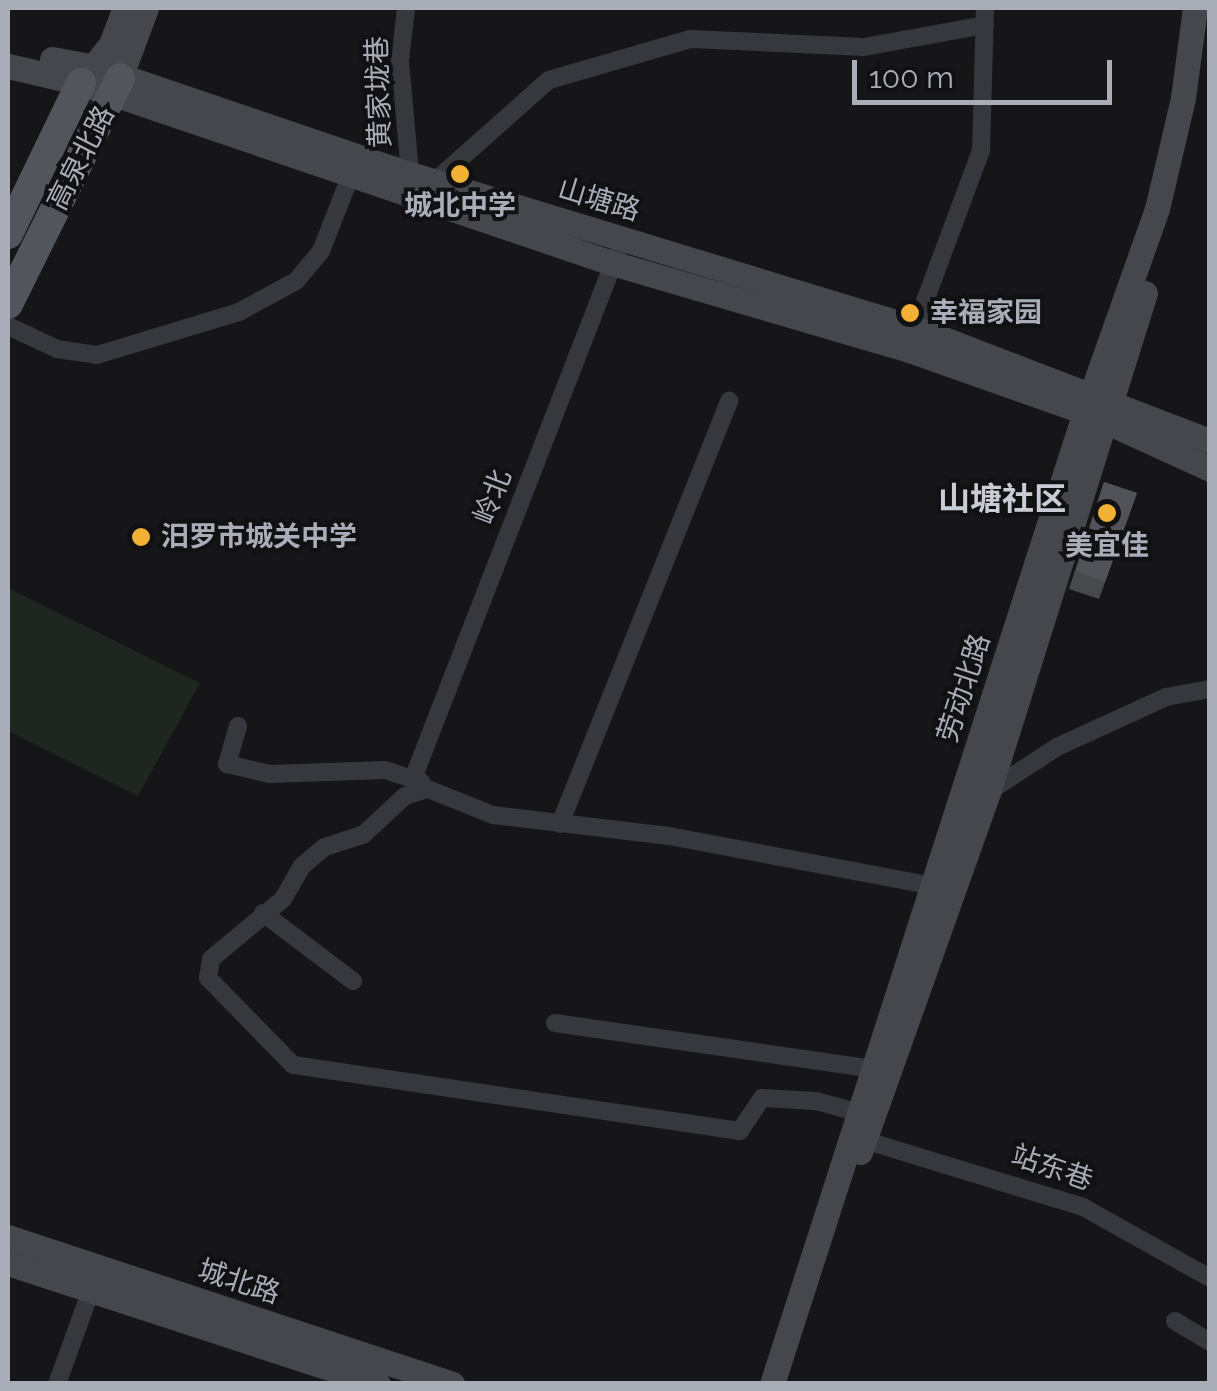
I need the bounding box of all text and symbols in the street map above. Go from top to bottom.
street label: 黄家垅巷 [360,35,398,149]
scale bar [857,40,1117,102]
text: 100 m [869,60,954,95]
street label: 高泉北路 [41,100,121,216]
marker: 城北中学 [449,163,471,185]
street label: 山塘路 [554,172,644,228]
place label: 城北中学 [404,189,516,223]
place label: 幸福家园 [930,296,1042,330]
marker: 幸福家园 [899,302,921,324]
street label: 岭北 [467,465,519,529]
district label: 山塘社区 [938,480,1066,518]
marker: 美宜佳 [1096,502,1118,524]
place label: 汨罗市城关中学 [161,520,357,554]
marker: 汨罗市城关中学 [130,526,152,548]
place label: 美宜佳 [1065,529,1149,563]
street label: 劳动北路 [931,630,997,746]
street label: 站东巷 [1007,1138,1097,1198]
street label: 城北路 [194,1253,284,1311]

